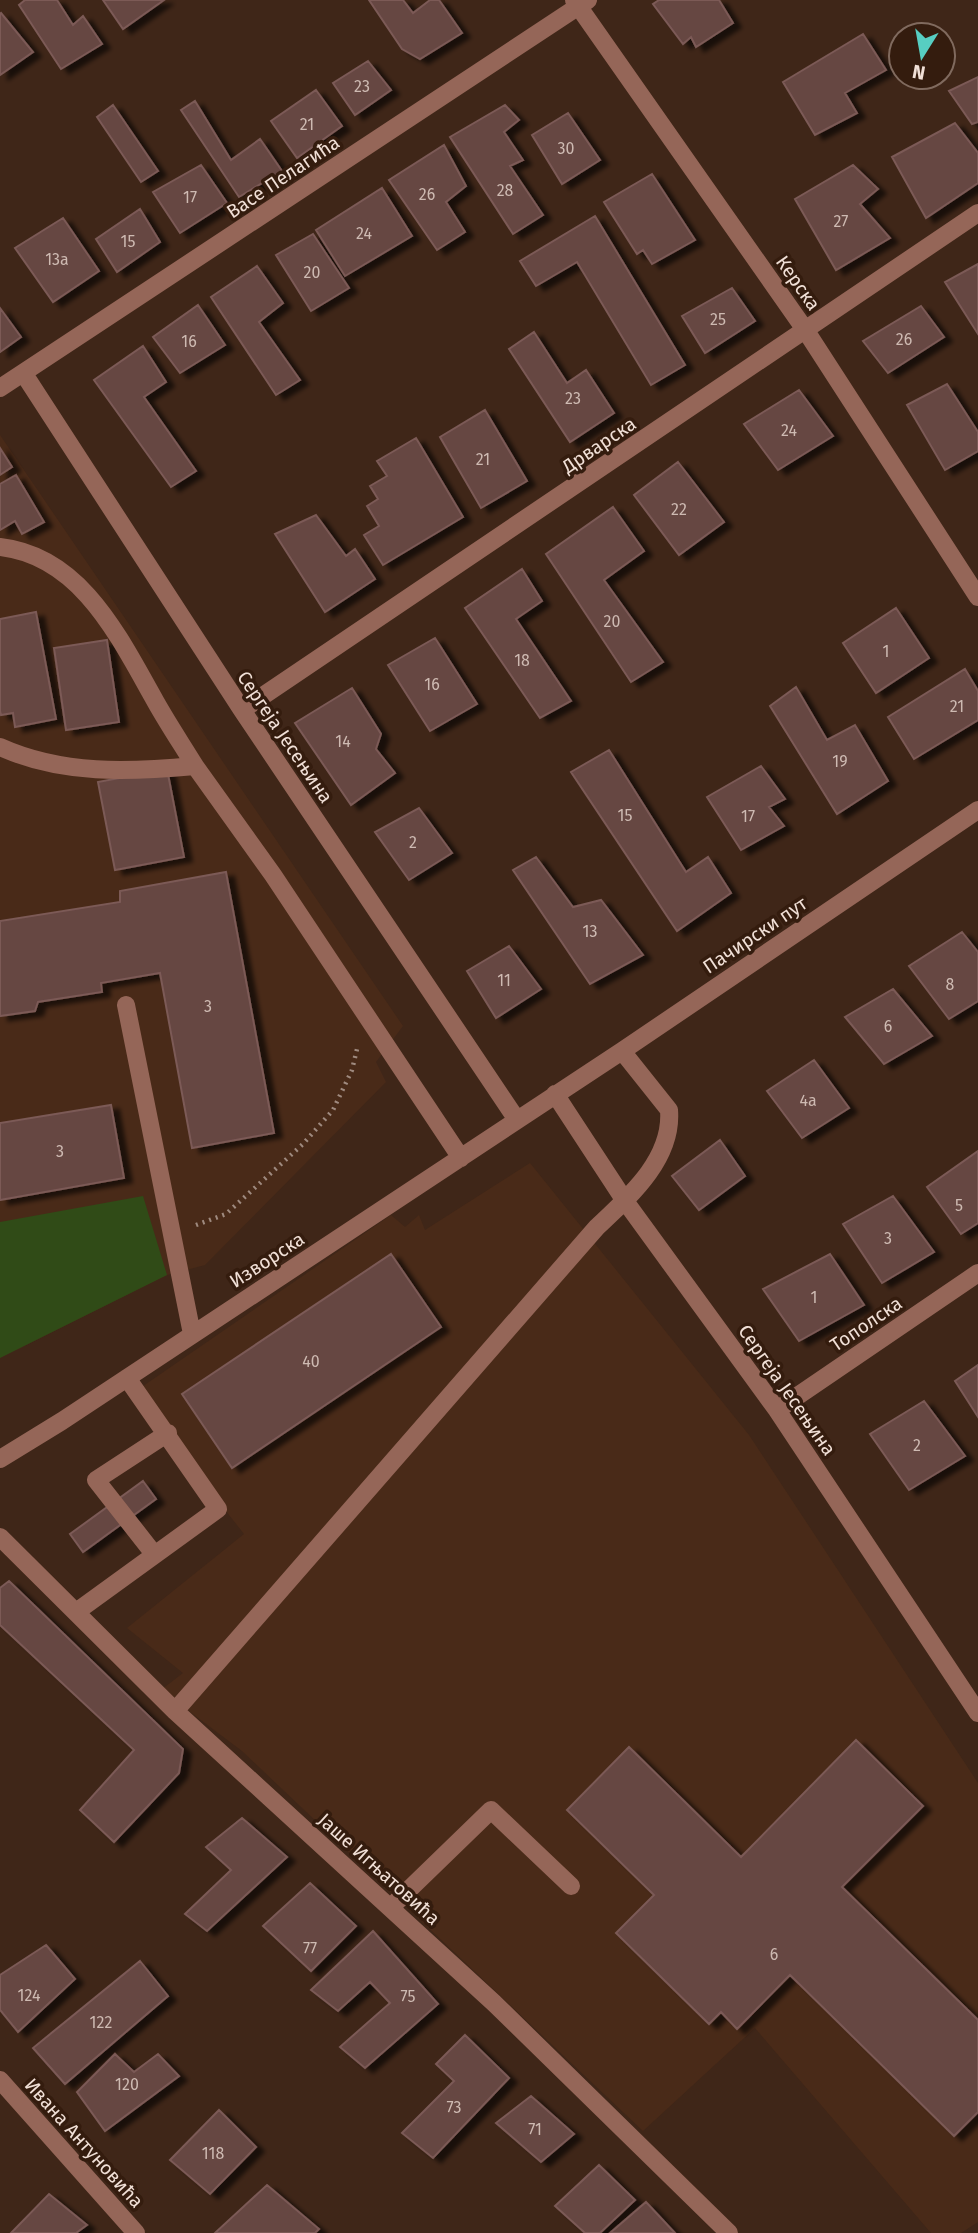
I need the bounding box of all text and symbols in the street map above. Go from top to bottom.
north arrow [887,21,957,91]
text: N [910,60,927,85]
house number: 23 [354,77,370,96]
house number: 21 [300,115,314,134]
street label: Васе Пелагића [222,131,344,223]
house number: 30 [558,139,575,158]
house number: 28 [497,181,514,200]
house number: 26 [419,185,435,204]
house number: 17 [183,188,197,207]
house number: 27 [834,212,848,231]
house number: 24 [356,224,372,243]
house number: 15 [121,232,135,251]
house number: 13a [45,250,69,269]
street label: Керска [771,251,825,315]
house number: 20 [304,263,320,282]
house number: 25 [710,310,726,329]
house number: 26 [896,330,912,349]
house number: 16 [181,332,197,351]
house number: 23 [565,389,581,408]
street label: Дрварска [557,412,640,479]
house number: 24 [781,421,797,440]
house number: 21 [476,450,490,469]
house number: 22 [671,500,687,519]
house number: 20 [604,612,620,631]
house number: 1 [883,642,889,661]
house number: 18 [514,651,530,670]
street label: Сергеја Јесењина [232,667,338,807]
house number: 16 [424,675,440,694]
house number: 21 [950,697,964,716]
house number: 14 [335,732,351,751]
house number: 19 [832,752,848,771]
house number: 15 [618,806,632,825]
house number: 17 [741,807,755,826]
house number: 2 [409,833,417,852]
street label: Пачирски пут [698,891,812,978]
house number: 13 [583,922,597,941]
house number: 11 [497,971,511,990]
house number: 8 [946,975,955,994]
house number: 3 [204,997,212,1016]
house number: 6 [884,1017,892,1036]
house number: 4a [799,1091,817,1110]
house number: 3 [56,1142,64,1161]
house number: 5 [955,1196,963,1215]
street label: Изворска [225,1227,309,1293]
house number: 3 [884,1229,892,1248]
house number: 1 [811,1288,817,1307]
street label: Тополска [826,1292,906,1356]
street label: Сергеја Јесењина [733,1320,841,1460]
house number: 40 [302,1352,320,1371]
house number: 2 [913,1436,921,1455]
street label: Јаше Игњатовића [313,1808,445,1930]
house number: 77 [303,1939,317,1958]
house number: 6 [770,1945,778,1964]
house number: 124 [18,1986,41,2005]
house number: 75 [401,1987,415,2006]
house number: 122 [90,2013,112,2032]
street label: Ивана Антуновића [20,2073,148,2213]
house number: 120 [115,2075,139,2094]
house number: 73 [447,2098,461,2117]
house number: 71 [528,2120,542,2139]
house number: 118 [202,2144,224,2163]

